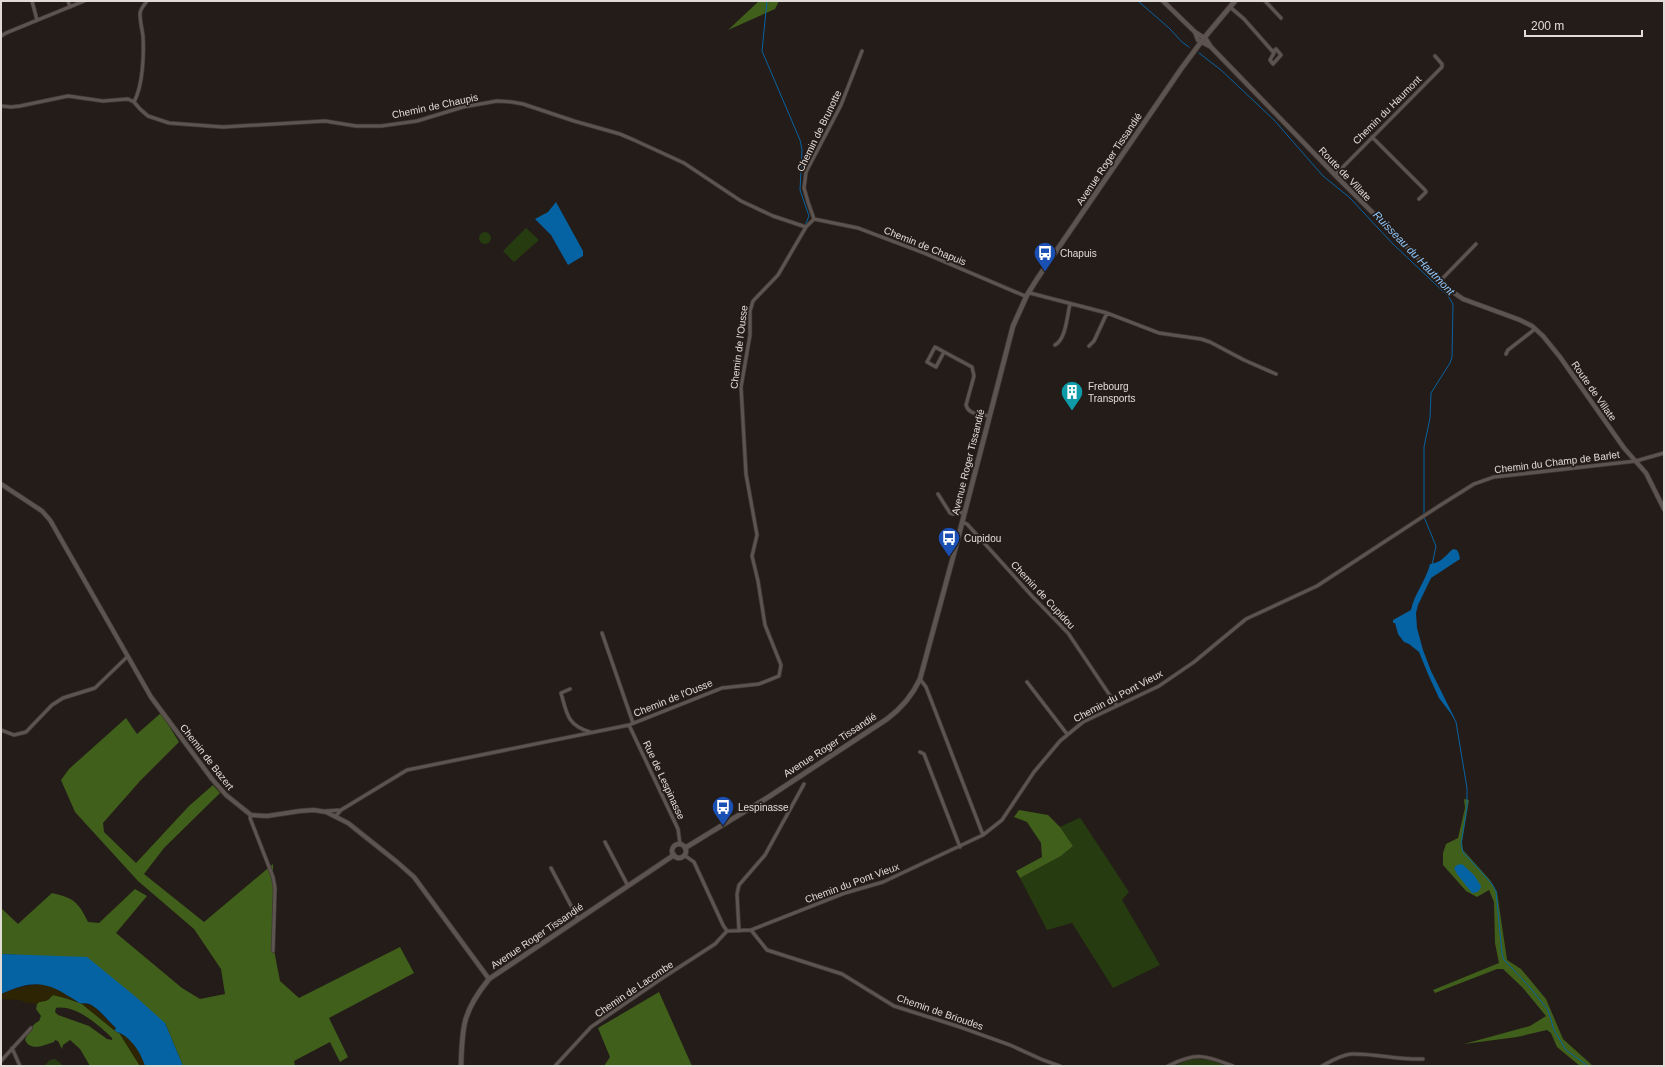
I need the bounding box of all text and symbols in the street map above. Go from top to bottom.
scale bar [1525,12,1642,38]
text: 200 m [1531,19,1564,33]
street label: Chemin du Haumont [1351,74,1423,146]
street label: Chemin de Brunotte [795,88,844,173]
street label: Chemin de Chaupis [391,91,479,121]
street label: Avenue Roger Tissandié [1074,110,1144,207]
street label: Route de Villate [1317,145,1374,203]
water label: Ruisseau du Hautmont [1371,209,1458,298]
street label: Chemin de Chapuis [882,224,968,268]
bus stop icon: Chapuis [1032,240,1058,273]
place label: Chapuis [1060,248,1097,259]
street label: Chemin de l'Ousse [728,304,750,389]
street label: Route de Villate [1569,359,1619,423]
building icon: Frebourg Transports [1059,379,1085,412]
place label: Frebourg Transports [1088,381,1135,404]
street label: Avenue Roger Tissandié [950,407,987,516]
street label: Chemin du Champ de Barlet [1494,449,1621,475]
bus stop icon: Cupidou [936,525,962,558]
place label: Cupidou [964,533,1001,544]
street label: Chemin de Cupidou [1009,559,1077,631]
street label: Chemin du Pont Vieux [1072,668,1164,724]
street label: Chemin de l'Ousse [632,677,714,719]
street label: Avenue Roger Tissandié [781,711,879,779]
street label: Chemin de Bazert [178,722,236,792]
street label: Rue de Lespinasse [641,739,687,822]
bus stop icon: Lespinasse [710,794,736,827]
place label: Lespinasse [738,802,789,813]
street label: Chemin du Pont Vieux [803,861,901,905]
street label: Avenue Roger Tissandié [489,901,586,971]
street label: Chemin de Lacombe [593,958,676,1019]
street label: Chemin de Brioudes [895,992,985,1032]

